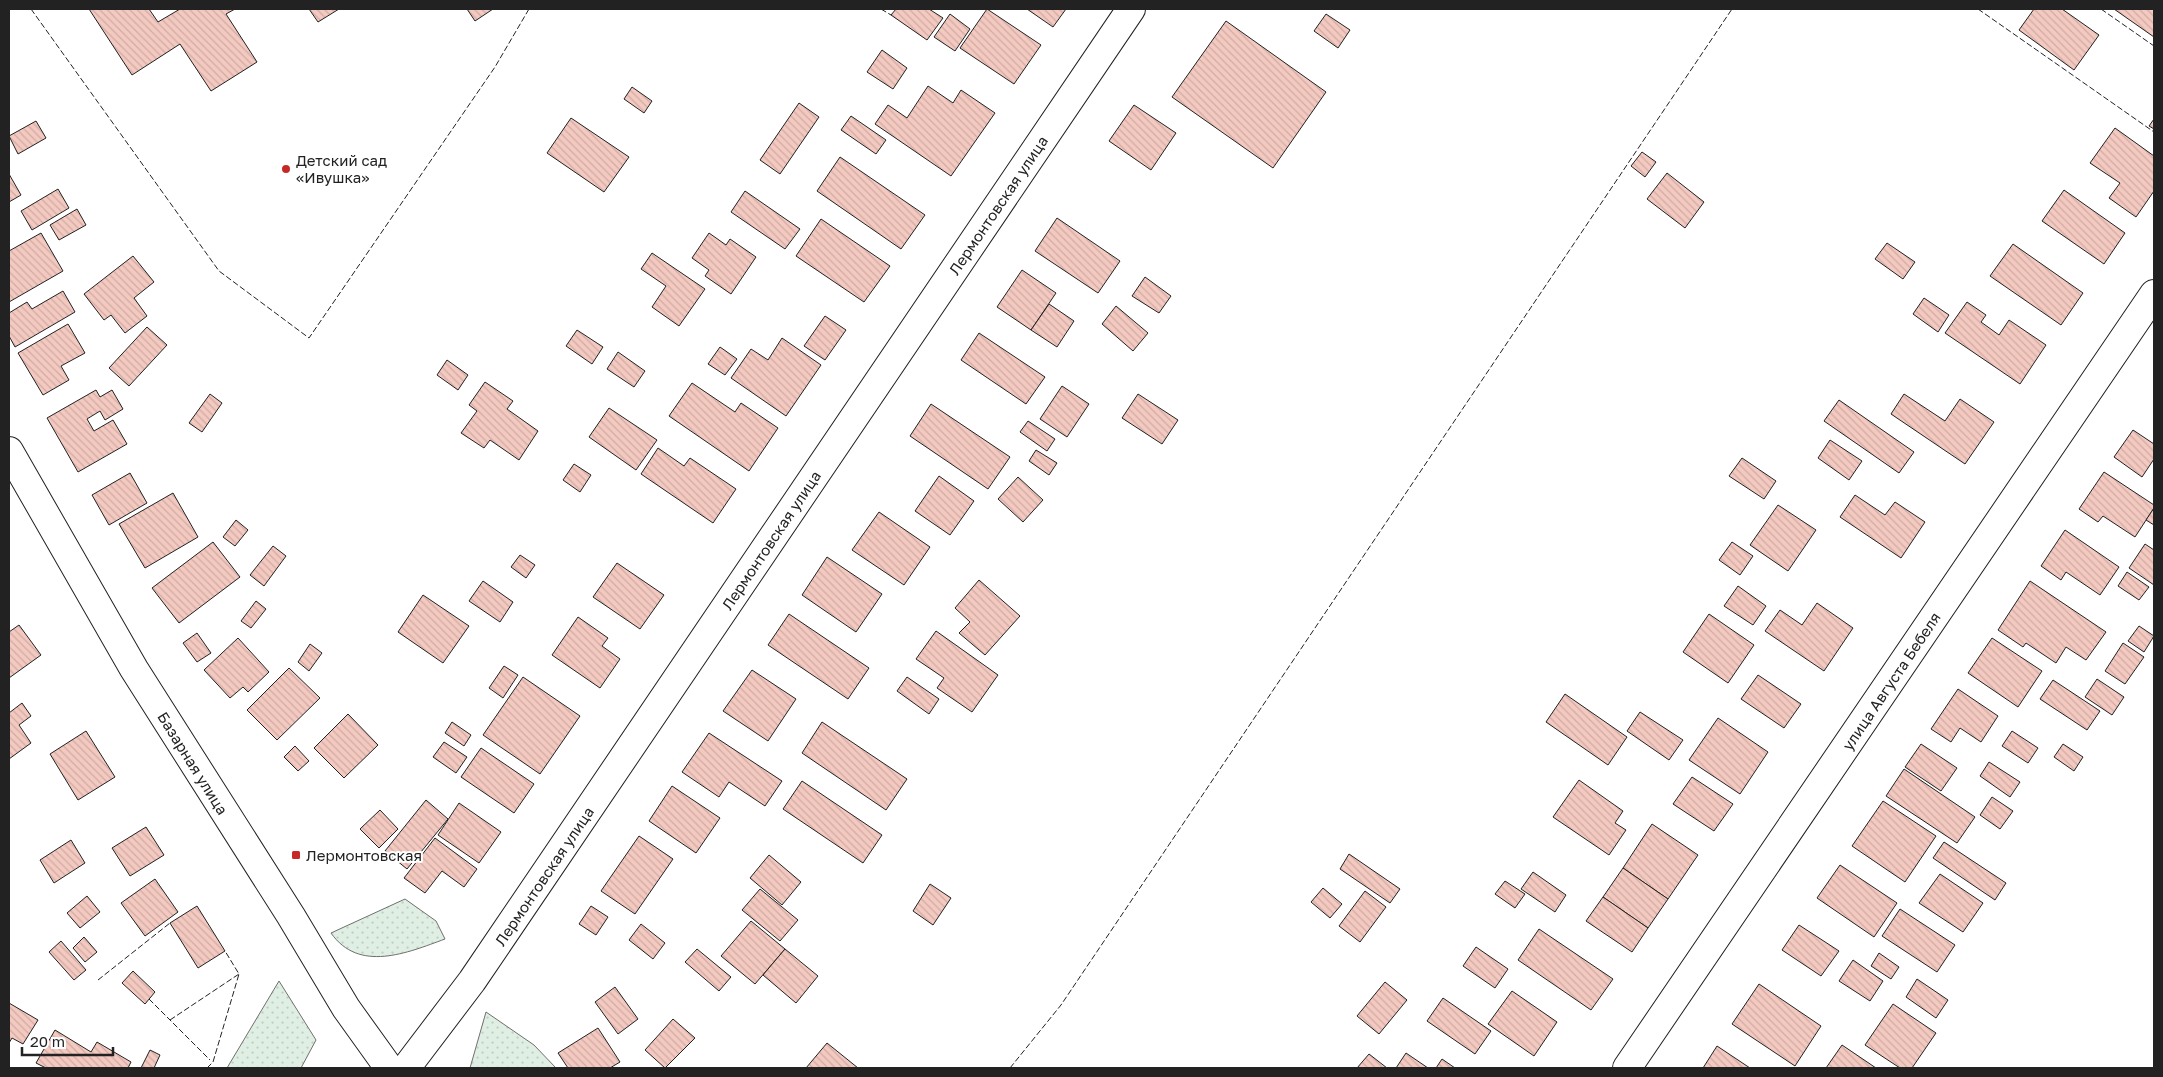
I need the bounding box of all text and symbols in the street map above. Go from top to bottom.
street label: Лермонтовская улица [945,132,1051,278]
place label: Детский сад «Ивушка» [296,151,387,186]
marker: Детский сад «Ивушка» [280,163,292,175]
street label: Лермонтовская улица [718,467,824,613]
street label: улица Августа Бебеля [1838,609,1944,753]
street label: Базарная улица [154,708,232,818]
street label: Лермонтовская улица [491,803,597,949]
place label: Лермонтовская [306,846,422,864]
marker: Лермонтовская [290,849,302,861]
scale bar [22,1024,114,1056]
text: 20 m [30,1032,65,1050]

